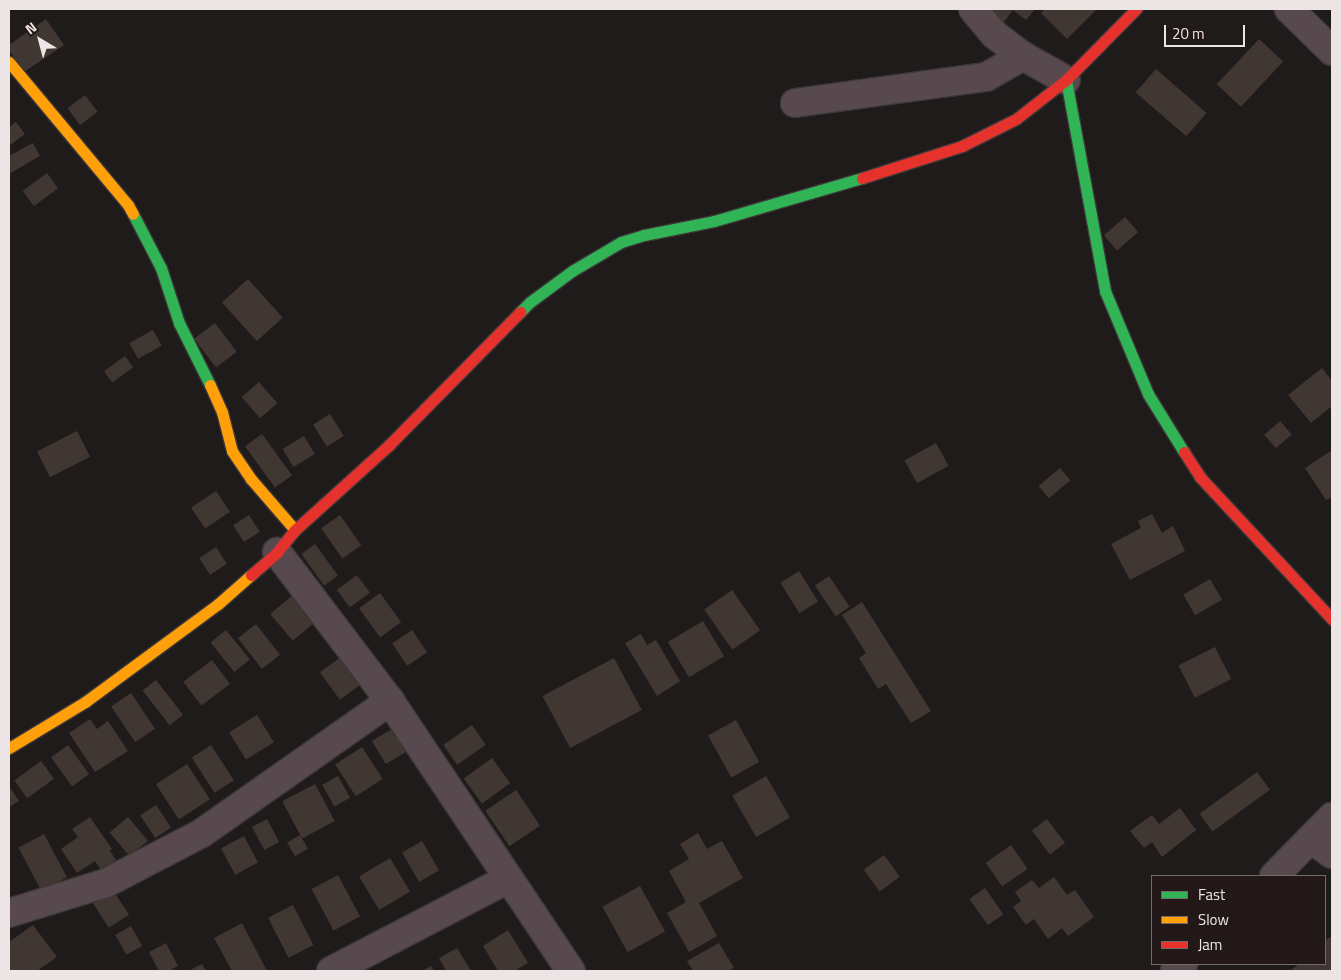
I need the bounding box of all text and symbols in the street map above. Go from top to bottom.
north arrow [15,15,65,65]
scale bar [1166,15,1247,47]
text: N [20,16,41,39]
text: 20 m [1172,22,1205,45]
legend [1151,875,1326,965]
text: Fast [1198,883,1225,906]
text: Slow [1198,908,1229,931]
text: Jam [1198,933,1222,956]

